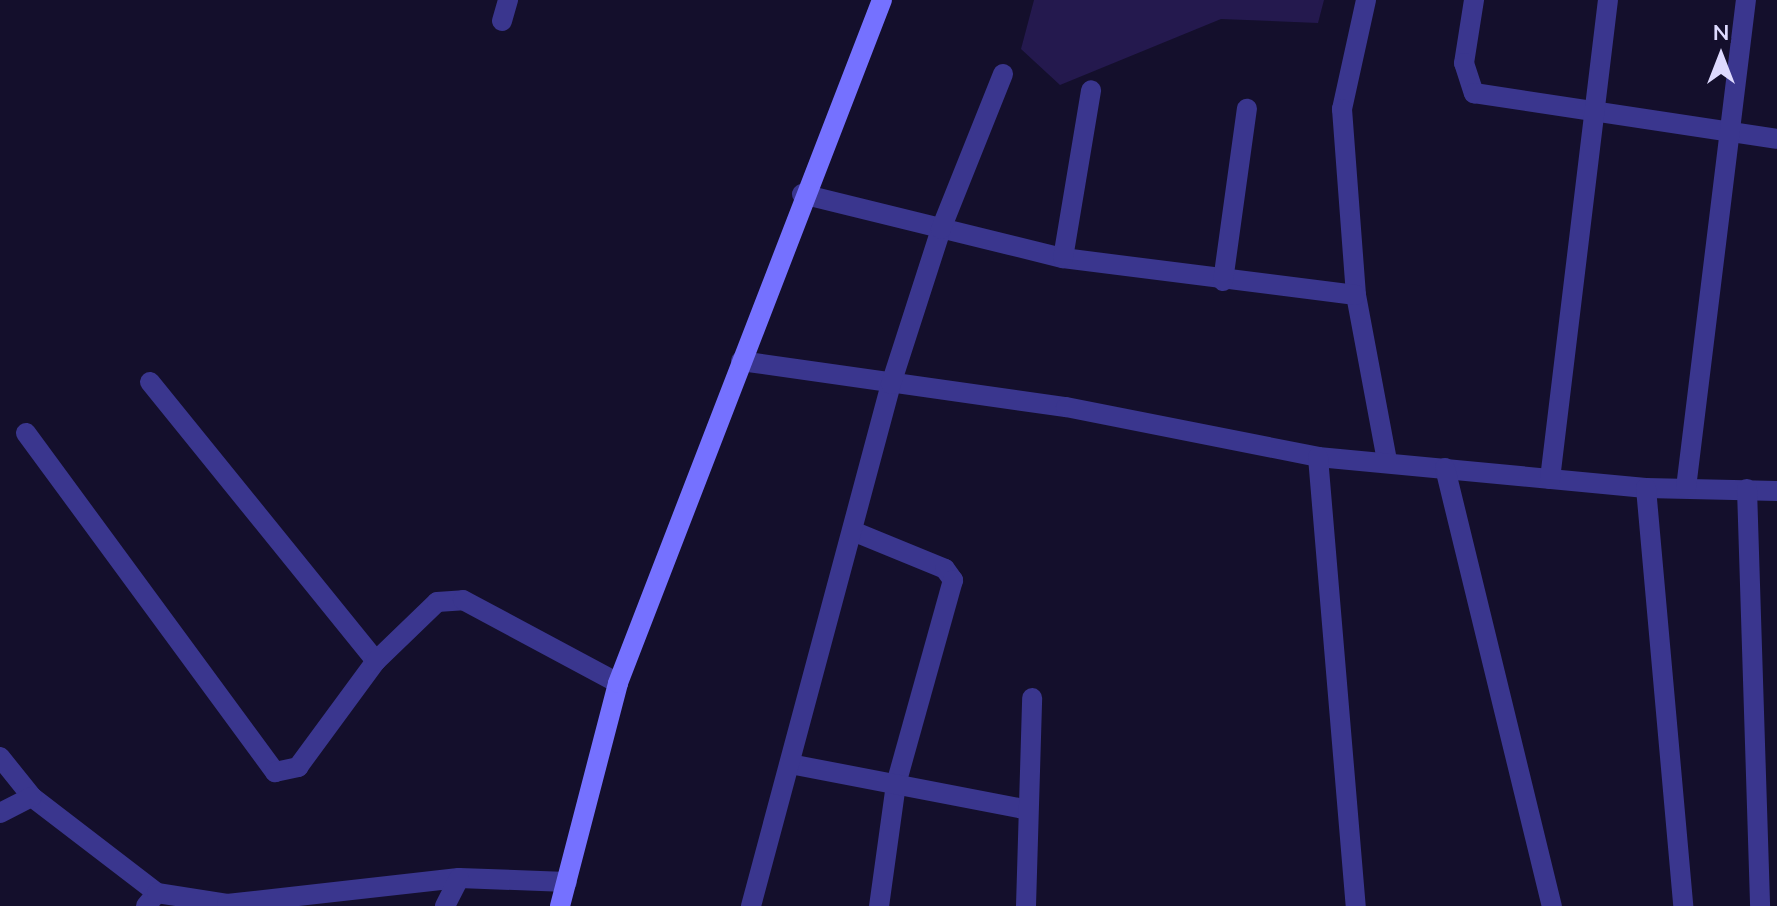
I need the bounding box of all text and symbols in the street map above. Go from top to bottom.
north arrow [1681,16,1761,96]
text: N [1713,18,1729,46]

